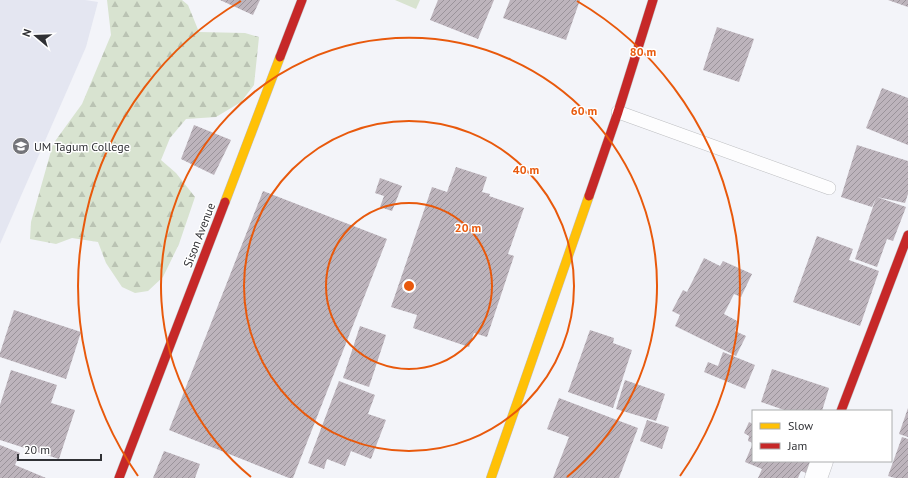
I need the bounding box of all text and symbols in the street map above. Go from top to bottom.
north arrow [16,16,56,56]
text: N [19,27,34,38]
text: 80 m [630,44,656,59]
text: 60 m [571,103,597,118]
school or university icon: UM Tagum College [11,136,31,156]
place label: UM Tagum College [34,139,130,154]
text: 40 m [513,162,539,177]
street label: Sison Avenue [180,201,218,269]
text: 20 m [455,220,481,235]
centre of rings [402,279,416,293]
legend [752,410,892,462]
text: Slow [788,418,813,433]
scale bar [18,436,101,462]
text: Jam [787,438,807,453]
text: 20 m [24,442,50,457]

